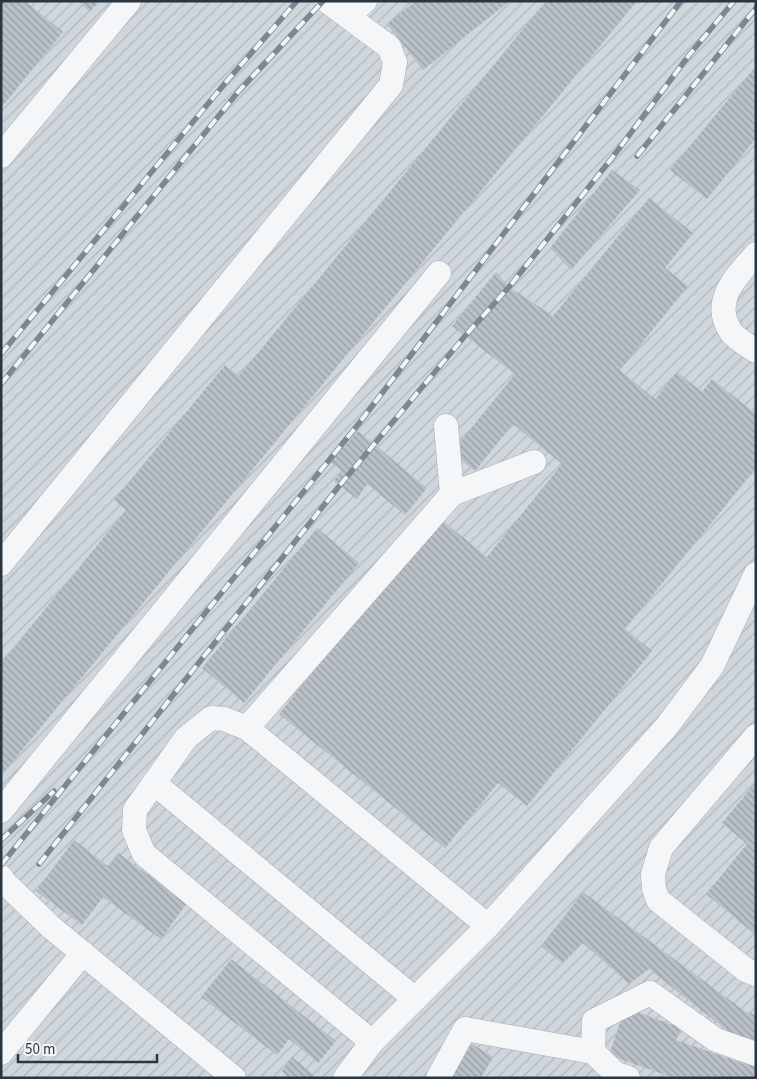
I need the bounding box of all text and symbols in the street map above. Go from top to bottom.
scale bar [18,1032,156,1064]
text: 50 m [25,1039,55,1060]

